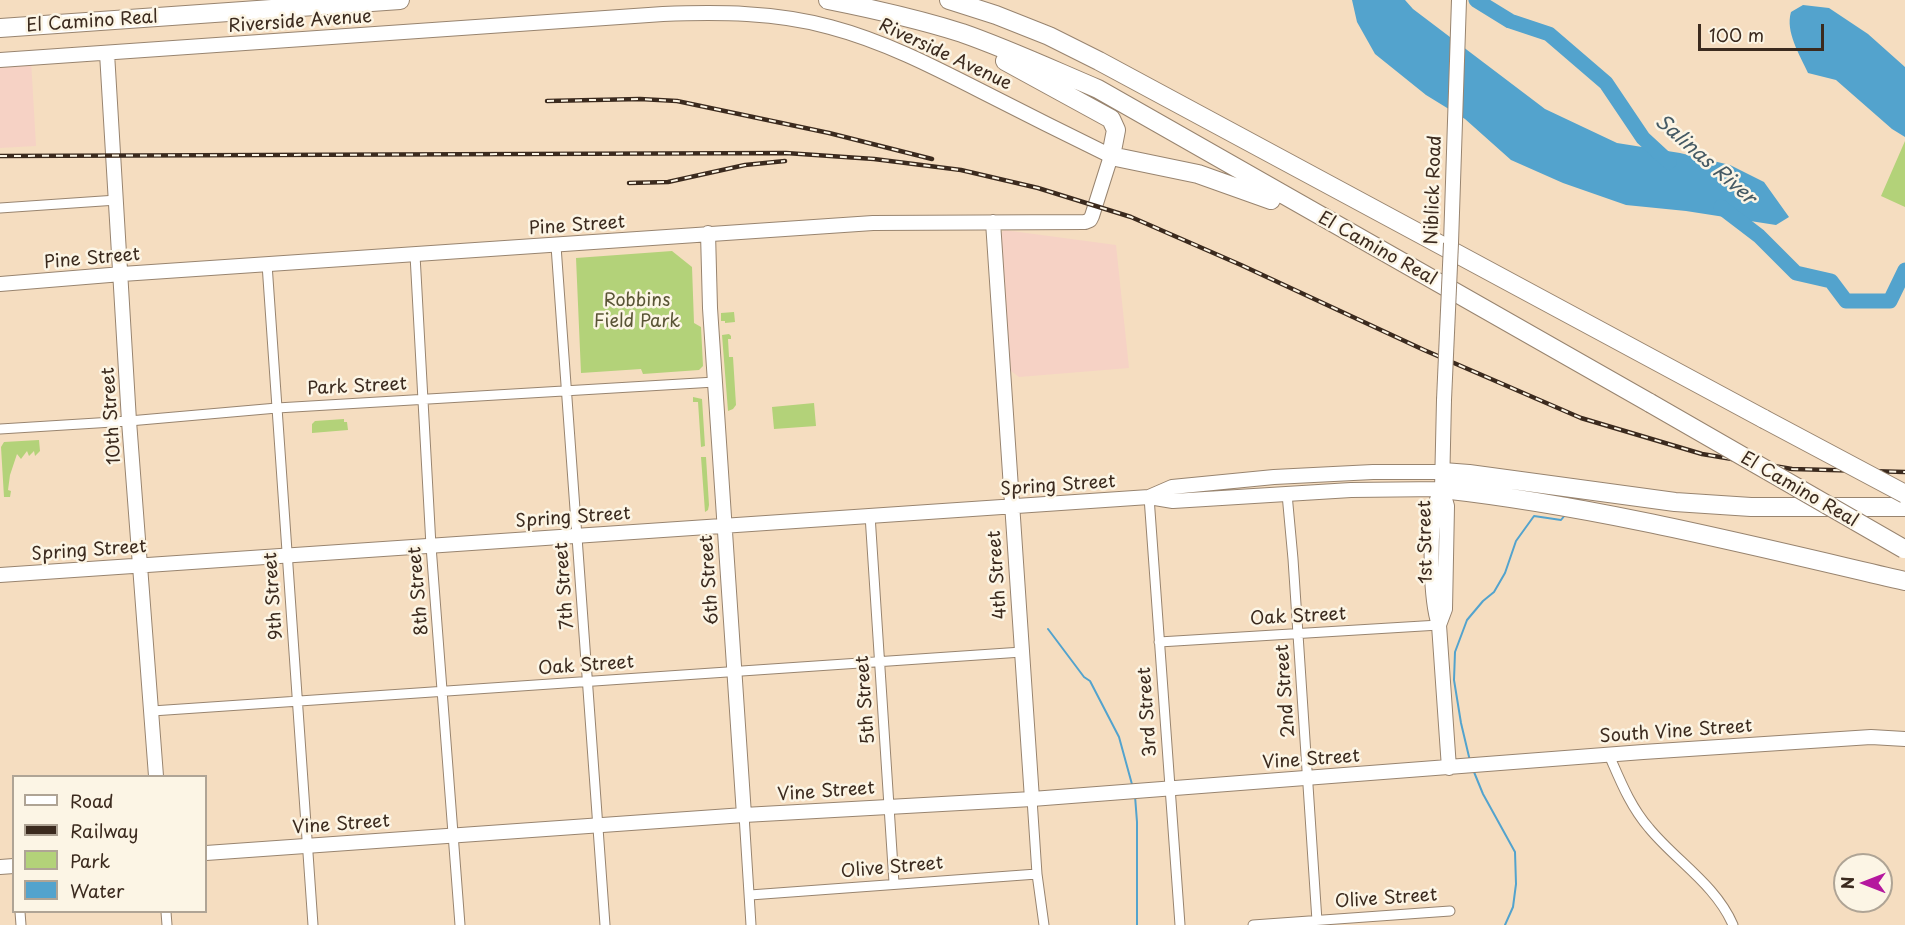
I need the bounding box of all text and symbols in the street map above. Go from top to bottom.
street label: Riverside Avenue [227,6,373,38]
street label: El Camino Real [25,7,159,37]
scale bar [1701,12,1827,50]
street label: Riverside Avenue [875,15,1015,95]
text: 100 m [1709,21,1764,48]
water label: Salinas River [1650,110,1760,210]
street label: Niblick Road [1421,135,1447,245]
street label: El Camino Real [1314,208,1440,290]
street label: Pine Street [528,212,626,240]
street label: Pine Street [43,244,141,274]
park label: Robbins Field Park [594,290,680,332]
street label: 10th Street [98,367,126,465]
street label: Park Street [307,374,407,400]
street label: El Camino Real [1737,448,1861,532]
street label: Spring Street [1000,471,1116,501]
street label: 1st Street [1414,500,1438,584]
street label: Spring Street [515,503,631,533]
street label: 4th Street [984,530,1012,620]
street label: 6th Street [696,534,724,626]
street label: Spring Street [31,536,147,566]
street label: 7th Street [551,542,579,630]
street label: 8th Street [404,546,434,636]
street label: 9th Street [260,551,288,641]
street label: Oak Street [1249,604,1347,630]
street label: 2nd Street [1272,644,1300,738]
street label: Oak Street [537,652,635,680]
street label: 5th Street [852,655,880,745]
street label: 3rd Street [1134,666,1162,758]
street label: South Vine Street [1599,716,1753,748]
street label: Vine Street [1262,746,1360,774]
legend [12,775,207,913]
street label: Vine Street [777,778,875,806]
text: Road [70,787,114,814]
street label: Vine Street [292,811,390,839]
text: Railway [70,817,138,844]
text: Park [70,847,110,874]
street label: Olive Street [840,853,944,883]
north arrow [1833,853,1893,913]
text: Water [70,877,124,904]
text: N [1835,877,1859,889]
street label: Olive Street [1334,885,1438,913]

